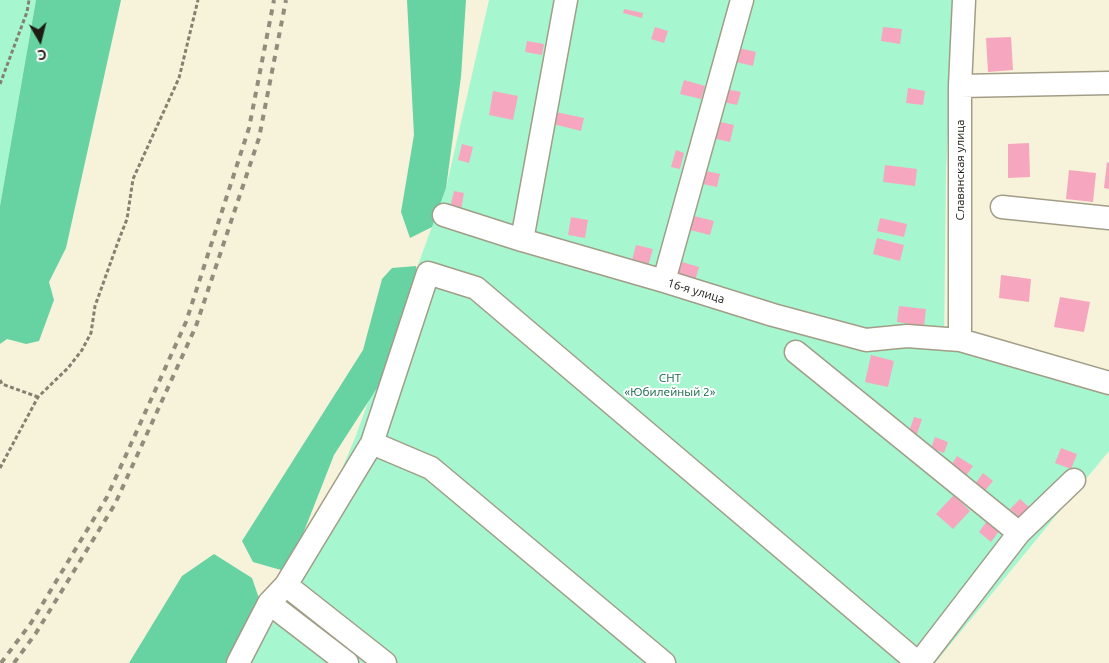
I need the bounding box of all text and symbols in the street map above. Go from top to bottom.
north arrow [15,15,65,65]
text: С [37,46,48,63]
street label: Славянская улица [953,120,967,220]
street label: 16-я улица [666,275,726,307]
park label: СНТ «Юбилейный 2» [625,371,715,399]

